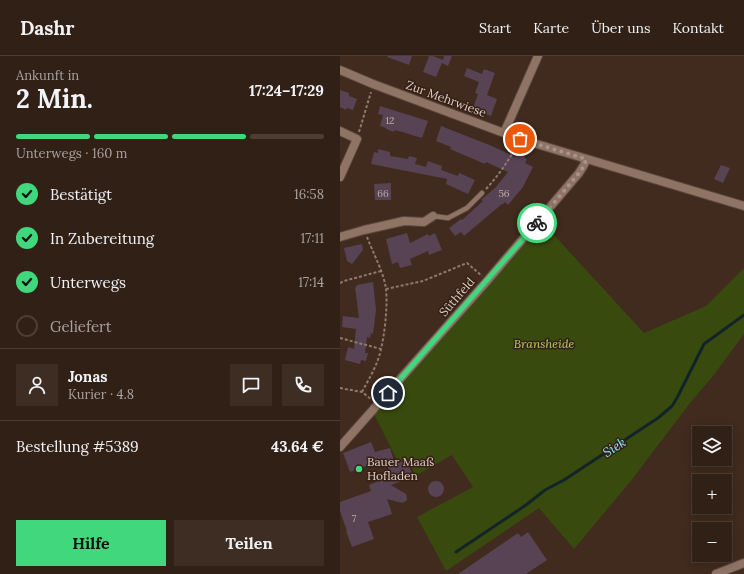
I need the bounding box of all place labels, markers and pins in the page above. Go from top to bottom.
pin [503,122,537,156]
pin [371,376,405,410]
place label: Bauer Maaß Hofladen [367,454,434,483]
marker: Bauer Maaß Hofladen [354,464,364,474]

